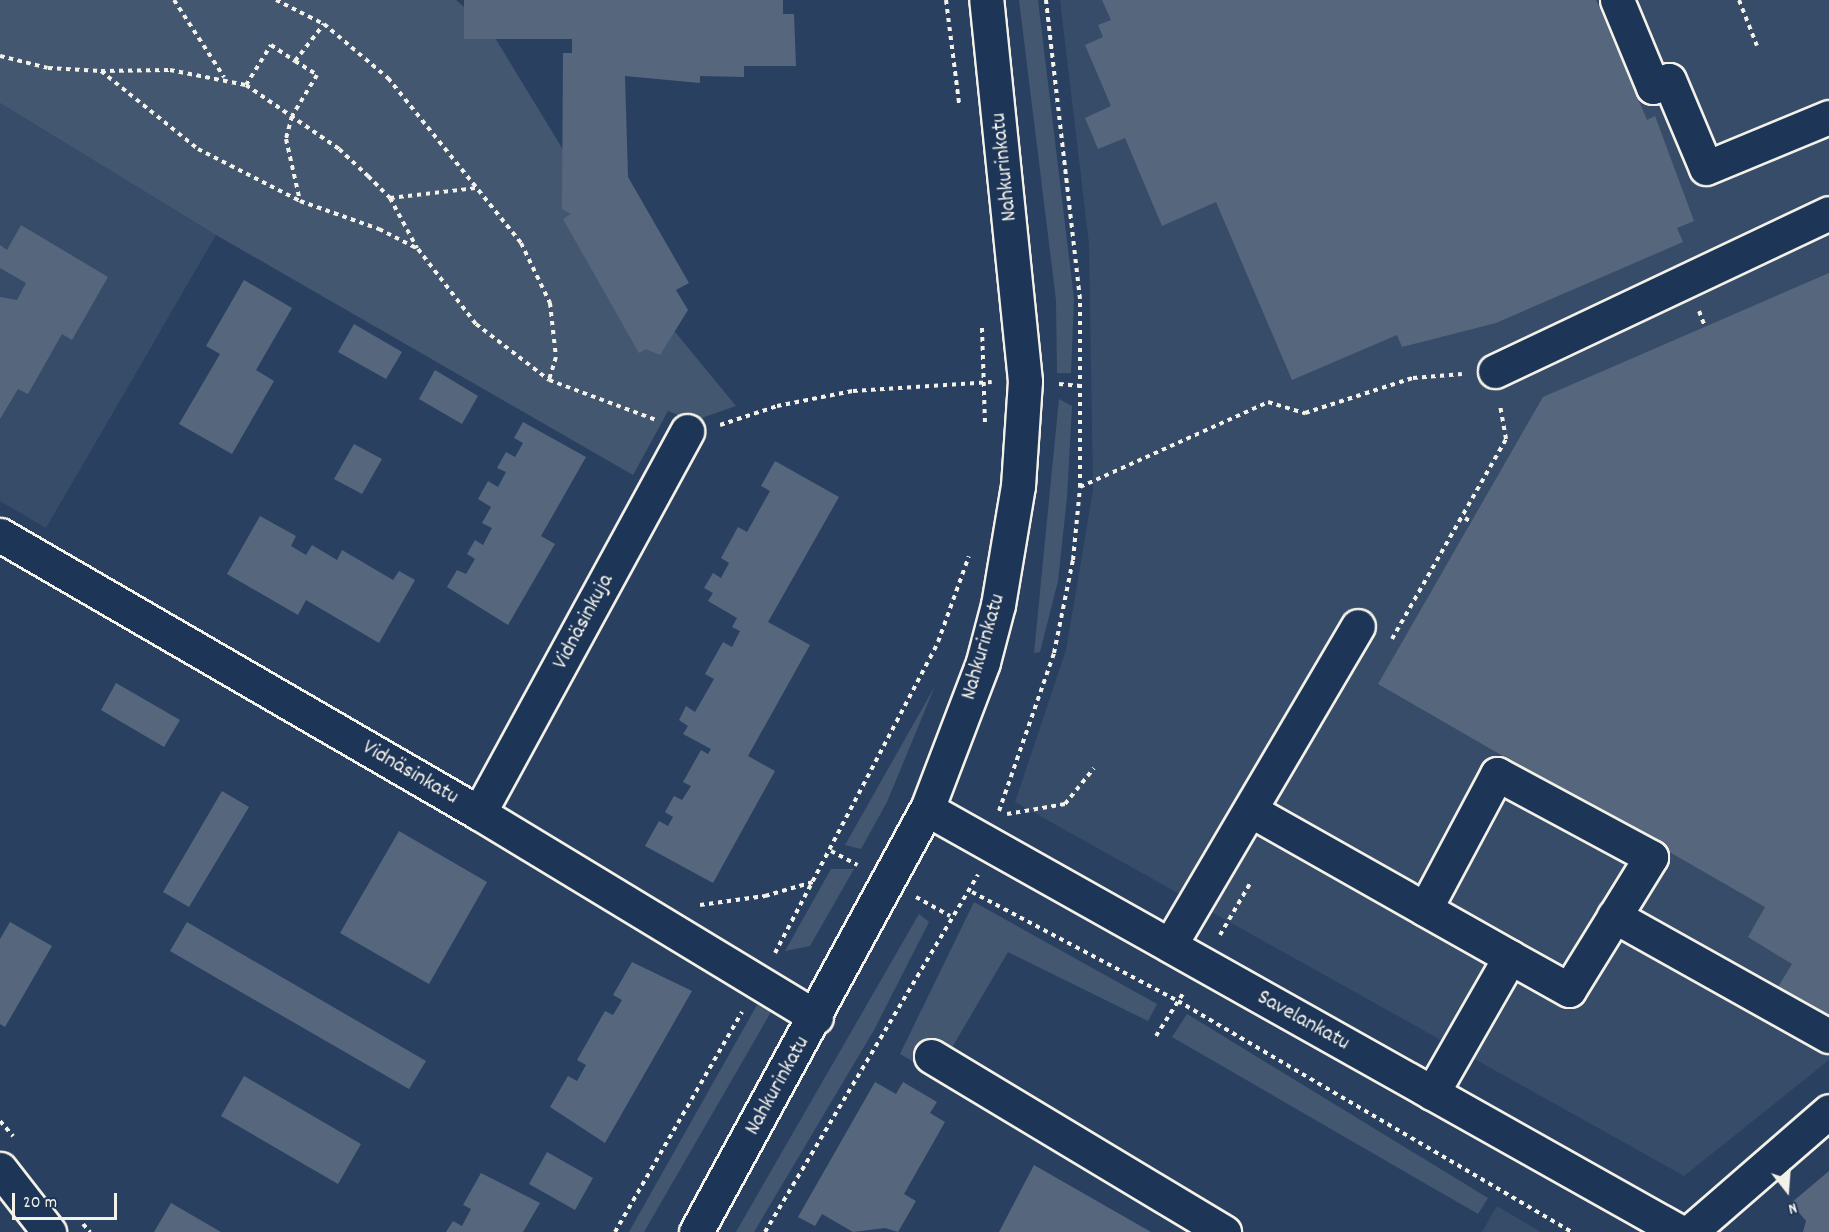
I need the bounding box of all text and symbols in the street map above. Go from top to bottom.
street label: Nahkurinkatu [986,111,1024,223]
street label: Vidnäsinkuja [548,570,620,674]
street label: Nahkurinkatu [956,591,1012,703]
street label: Vidnäsinkatu [357,735,463,811]
street label: Savelankatu [1252,985,1354,1057]
street label: Nahkurinkatu [740,1032,816,1140]
north arrow [1757,1160,1817,1220]
scale bar [15,1181,120,1219]
text: 20 m [23,1191,57,1216]
text: N [1785,1196,1800,1220]

